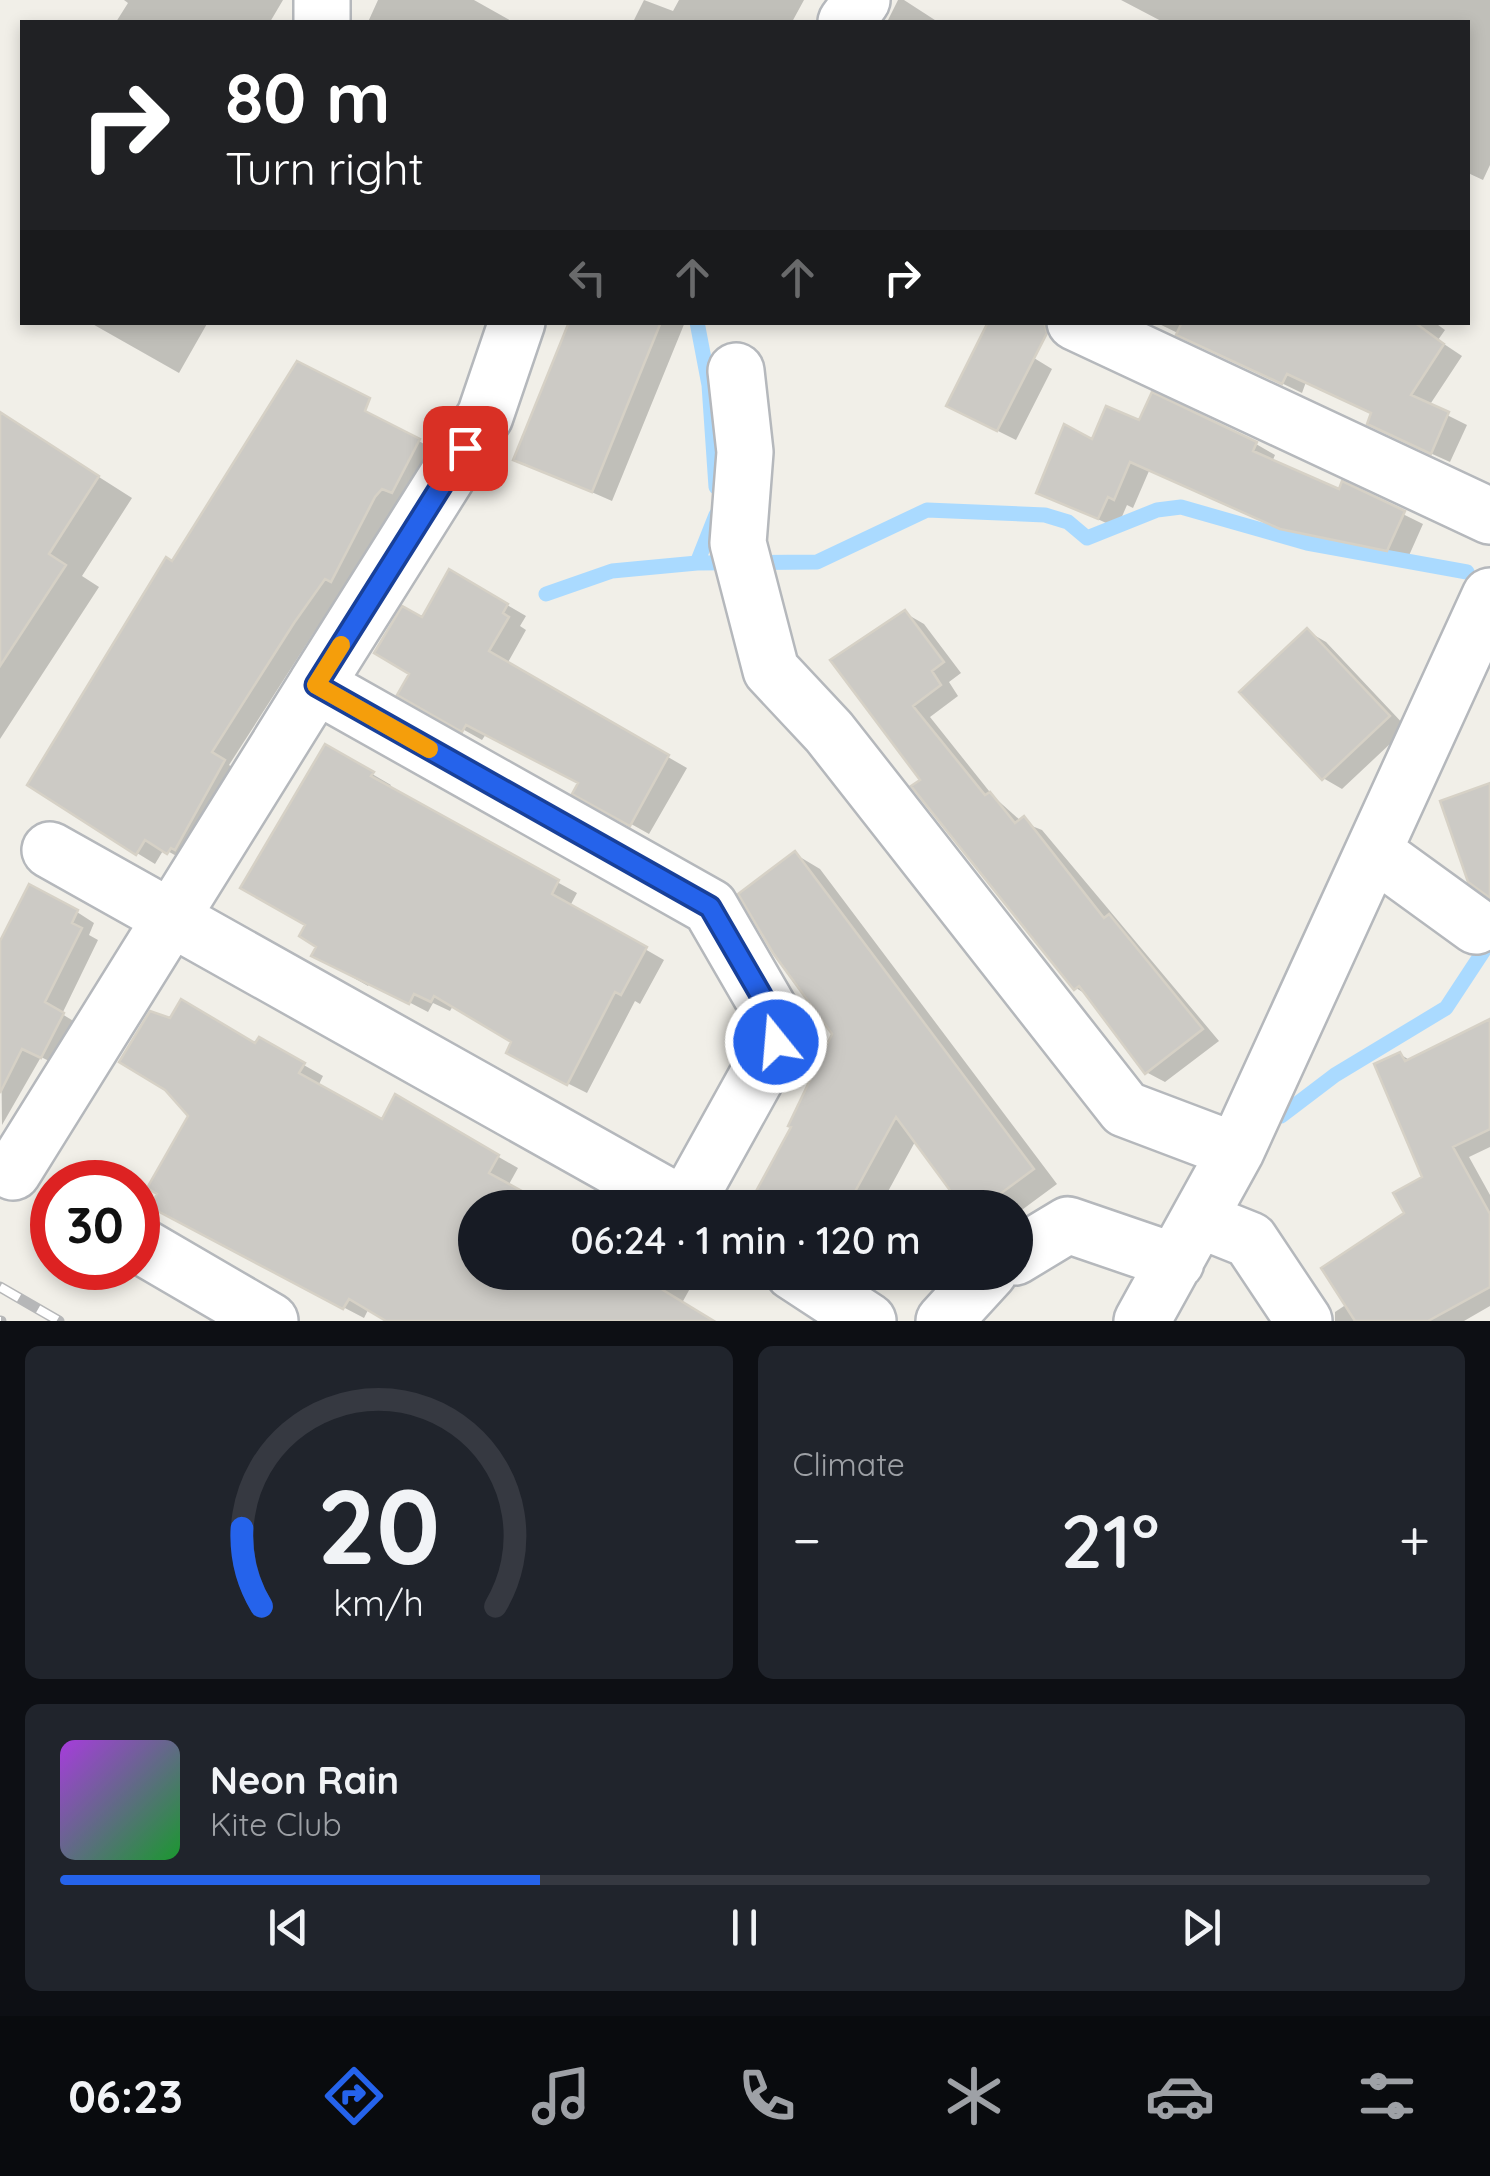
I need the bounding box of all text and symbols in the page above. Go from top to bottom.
text: 80 m [225,53,390,141]
icon: right [60,60,190,190]
text: Turn right [225,140,424,196]
icon: left [560,250,615,305]
icon: ahead [665,250,720,305]
icon: ahead [770,250,825,305]
icon: right [875,250,930,305]
pin [423,406,508,491]
icon: arrive [438,421,493,476]
position arrow [724,990,828,1094]
speed limit sign: 30 [30,1160,160,1290]
text: 06:24 · 1 min · 120 m [570,1216,921,1264]
text: Climate [793,1444,905,1484]
text: 20 [317,1460,440,1590]
text: 21° [1061,1493,1160,1587]
text: − [793,1505,821,1574]
text: + [1399,1505,1430,1574]
text: km/h [333,1580,424,1625]
text: Neon Rain [210,1756,399,1804]
text: Kite Club [210,1804,342,1844]
icon: previous [261,1900,316,1955]
icon: pause [717,1900,772,1955]
icon: next [1174,1900,1229,1955]
icon: directions [319,2061,389,2131]
icon: music [526,2061,596,2131]
icon: phone [732,2061,802,2131]
icon: climate [939,2061,1009,2131]
icon: car [1145,2061,1215,2131]
icon: filters [1352,2061,1422,2131]
text: 06:23 [68,2068,183,2124]

